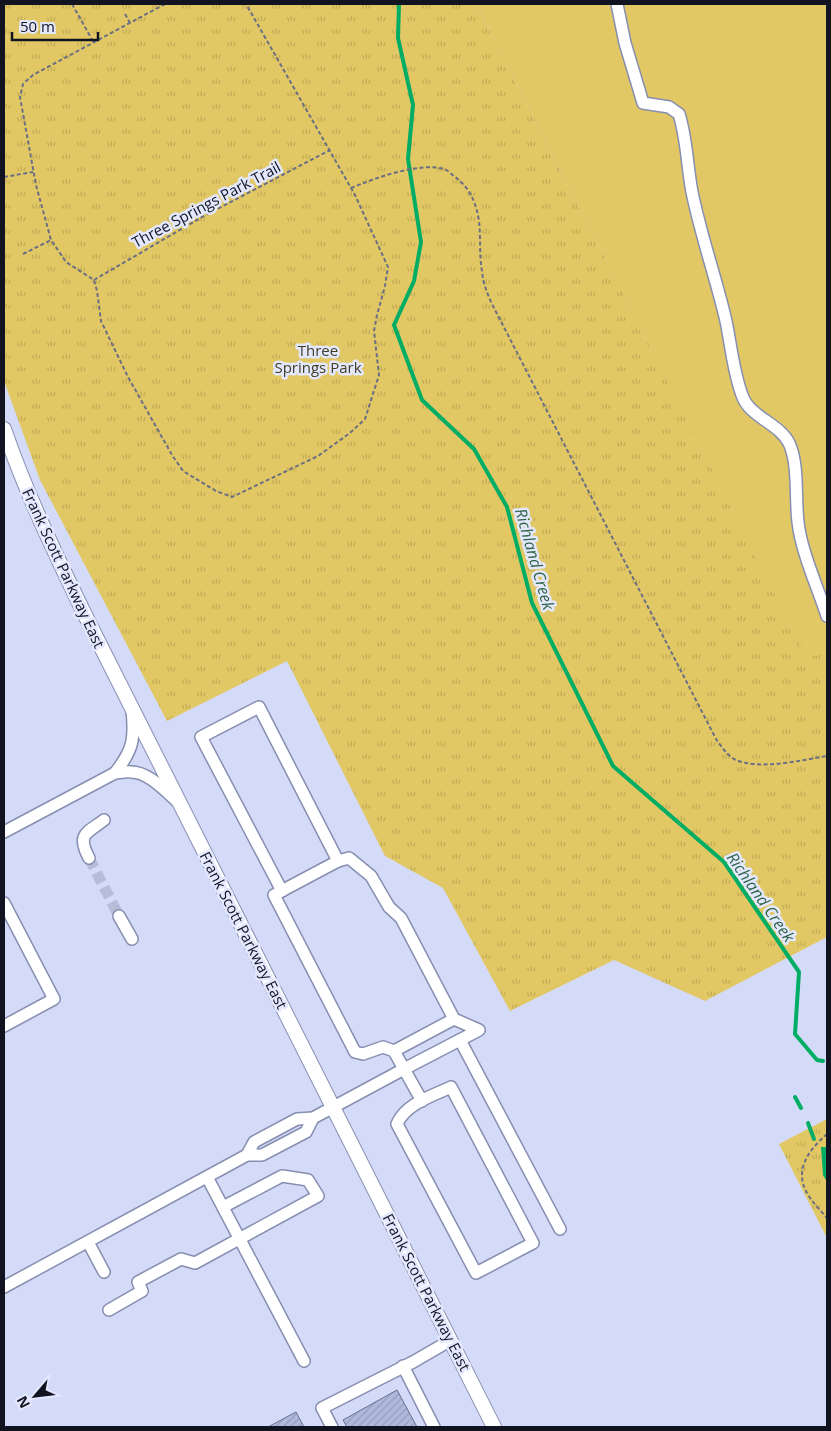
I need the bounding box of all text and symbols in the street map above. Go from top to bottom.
scale bar [12,10,99,42]
text: 50 m [20,16,55,36]
street label: Three Springs Park Trail [128,156,284,252]
park label: Three Springs Park [274,340,362,377]
street label: Frank Scott Parkway East [18,485,110,651]
water label: Richland Creek [510,506,560,614]
street label: Frank Scott Parkway East [196,848,292,1012]
water label: Richland Creek [722,848,801,947]
street label: Frank Scott Parkway East [379,1210,475,1374]
north arrow [10,1371,60,1421]
text: N [12,1393,34,1412]

